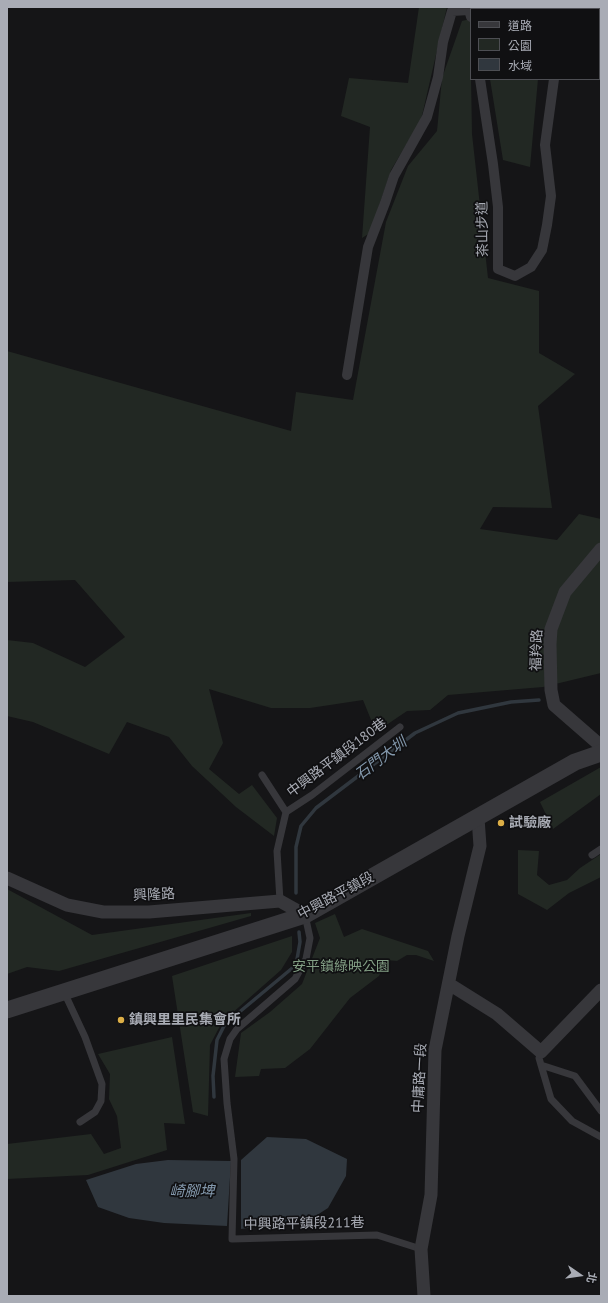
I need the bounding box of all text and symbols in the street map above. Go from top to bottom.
legend [470,8,600,80]
text: 道路 [508,18,532,33]
text: 公園 [508,38,532,53]
text: 水域 [508,58,532,73]
street label: 茶山步道 [474,201,492,257]
street label: 福羚路 [528,629,546,671]
street label: 中興路平鎮段180巷 [284,715,390,801]
water label: 石門大圳 [352,734,410,784]
place label: 試驗廠 [509,815,551,831]
marker: 試驗廠 [496,818,506,828]
street label: 中興路平鎮段 [295,869,377,923]
street label: 興隆路 [133,886,175,904]
park label: 安平鎮綠映公園 [292,959,390,975]
place label: 鎮興里里民集會所 [129,1012,241,1028]
marker: 鎮興里里民集會所 [116,1015,126,1025]
street label: 中庸路一段 [410,1043,430,1113]
water label: 崎腳埤 [170,1183,214,1201]
street label: 中興路平鎮段211巷 [243,1215,365,1233]
north arrow [560,1255,600,1295]
text: 北 [584,1271,600,1285]

